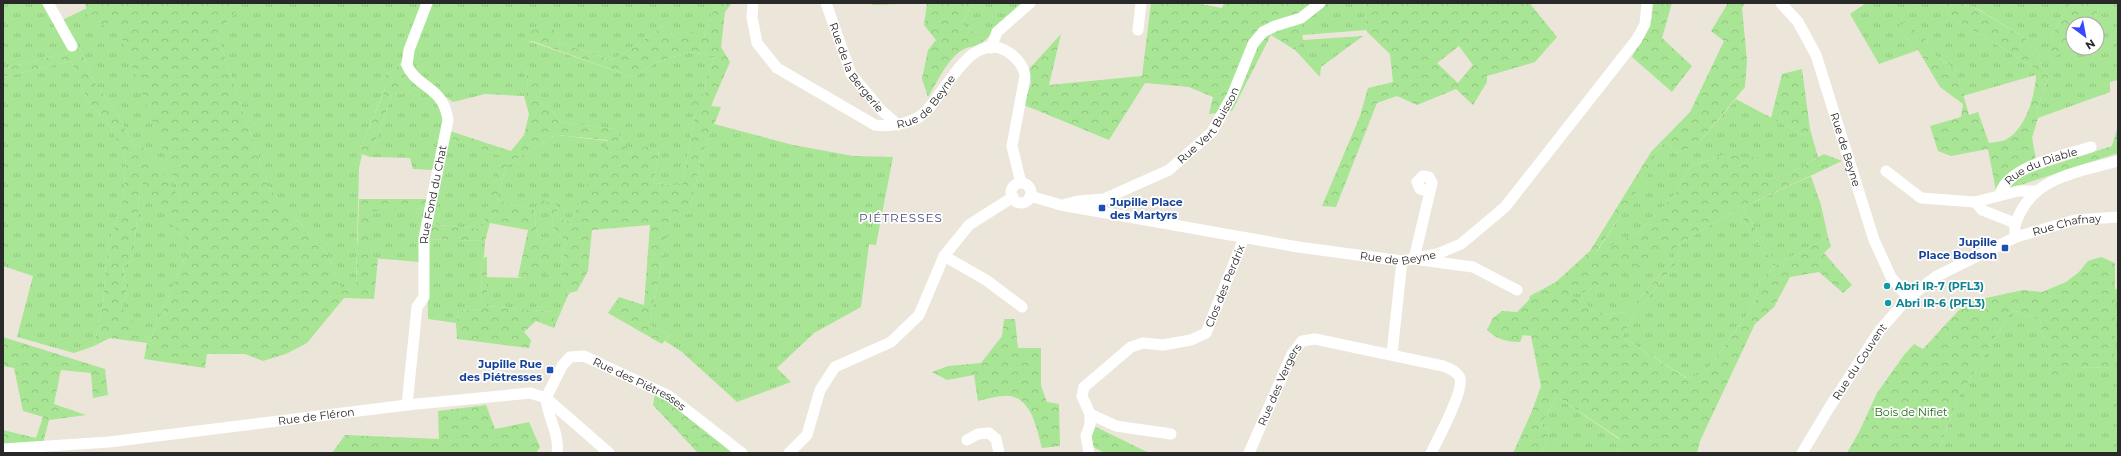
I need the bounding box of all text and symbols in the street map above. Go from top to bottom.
north arrow [2065,16,2105,56]
street label: Rue de la Bergerie [826,21,887,115]
text: N [2083,36,2098,53]
street label: Rue de Beyne [895,72,958,132]
street label: Rue Vert Buisson [1174,85,1242,167]
street label: Rue de Beyne [1827,111,1864,188]
street label: Rue Fond du Chat [417,144,450,244]
street label: Rue du Diable [2001,144,2079,188]
place label: Jupille Place des Martyrs [1109,195,1183,222]
marker: Jupille Place des Martyrs [1097,203,1107,213]
district label: PIÉTRESSES [859,210,943,225]
street label: Rue Chafnay [2031,211,2101,239]
place label: Jupille Place Bodson [1918,235,1997,262]
street label: Clos des Perdrix [1202,243,1248,329]
marker: Jupille Place Bodson [2000,243,2010,253]
street label: Rue de Beyne [1359,247,1438,268]
place label: Abri IR-7 (PFL3) [1894,279,1984,293]
marker: Abri IR-7 (PFL3) [1882,281,1892,291]
place label: Abri IR-6 (PFL3) [1895,296,1985,310]
marker: Abri IR-6 (PFL3) [1883,298,1893,308]
street label: Rue du Couvent [1829,320,1890,403]
street label: Rue des Vergers [1255,340,1305,428]
street label: Rue des Piétresses [591,354,689,414]
place label: Jupille Rue des Piétresses [459,357,542,384]
marker: Jupille Rue des Piétresses [545,365,555,375]
street label: Rue de Fléron [277,405,355,428]
park label: Bois de Nifiet [1875,405,1948,419]

